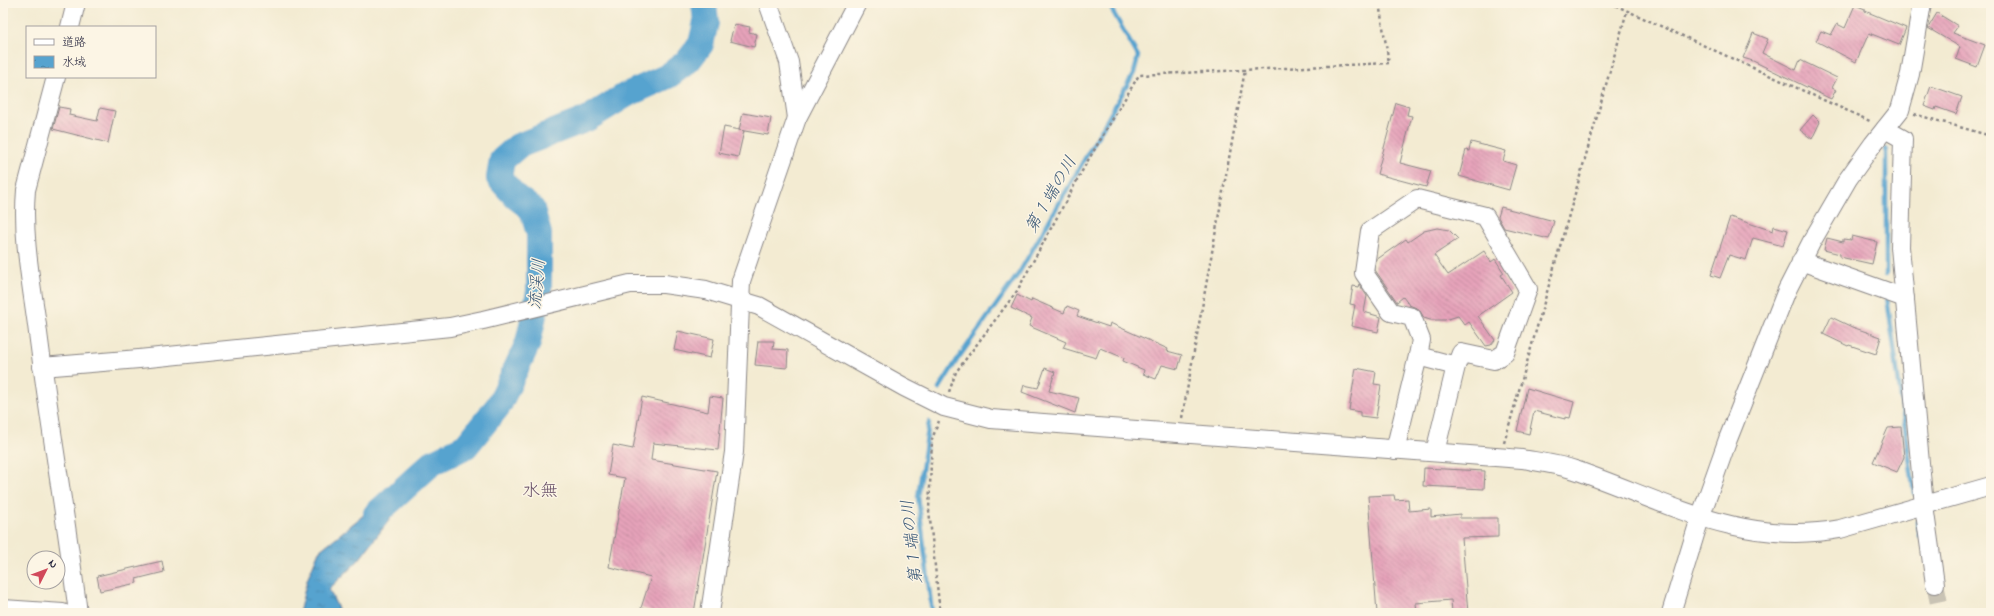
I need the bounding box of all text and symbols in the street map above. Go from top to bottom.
legend [26,26,156,78]
text: 道路 [62,34,86,52]
text: 水域 [62,54,86,72]
water label: 第１端の川 [1019,152,1083,238]
water label: 流渓川 [523,258,552,311]
district label: 水無 [522,479,558,505]
water label: 第１端の川 [896,498,929,585]
north arrow [26,550,66,590]
text: N [44,556,61,572]

